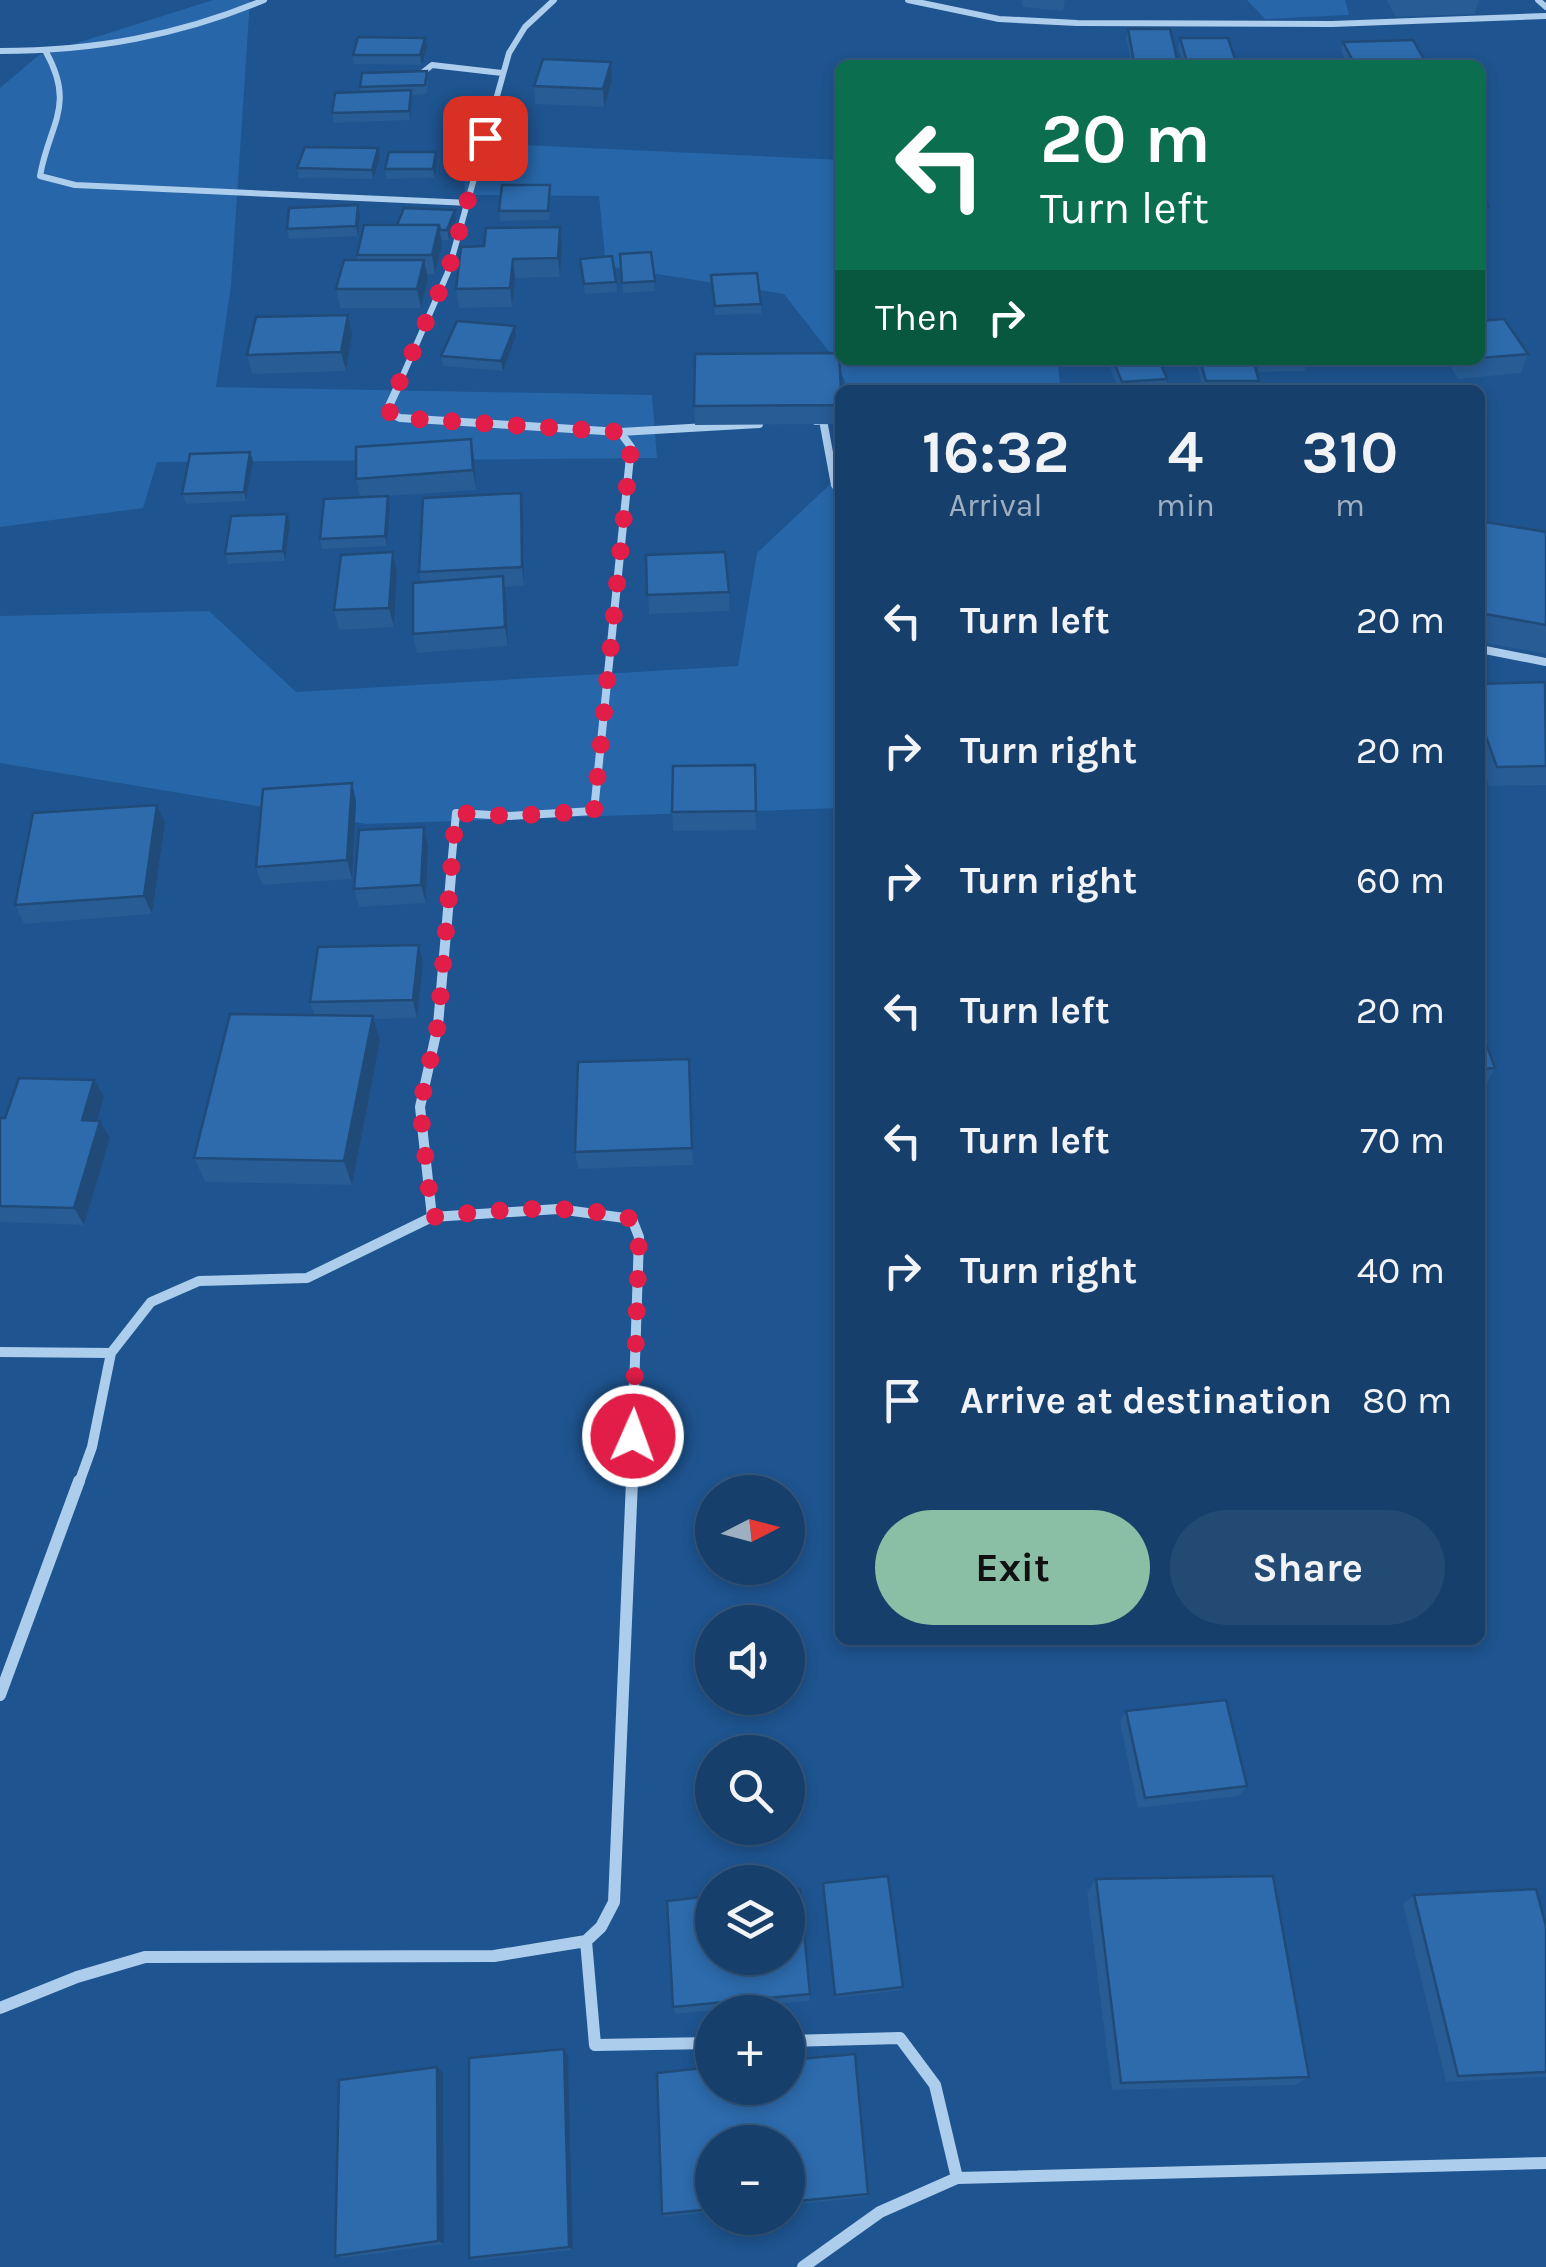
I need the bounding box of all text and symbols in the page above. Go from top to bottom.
pin [443,96,528,181]
text: 20 m [1040,98,1211,180]
icon: left [875,100,1005,230]
icon: arrive [458,111,513,166]
text: Turn left [1040,182,1209,234]
icon: right [979,290,1034,345]
text: Then [875,295,959,340]
text: 16:32 [922,417,1069,487]
text: 4 [1168,417,1203,487]
text: 310 [1302,417,1398,487]
text: Arrival [949,487,1042,524]
text: min [1156,487,1215,524]
text: m [1335,487,1365,524]
icon: left [875,593,930,648]
text: Turn left [960,598,1110,643]
text: 20 m [1356,598,1445,643]
icon: right [875,723,930,778]
text: Turn right [960,728,1137,773]
text: 20 m [1356,728,1445,773]
icon: right [875,853,930,908]
text: Turn right [960,858,1137,903]
text: 60 m [1356,858,1445,903]
icon: left [875,983,930,1038]
text: Turn left [960,988,1110,1033]
text: 20 m [1356,988,1445,1033]
icon: left [875,1113,930,1168]
text: Turn left [960,1118,1110,1163]
text: 70 m [1360,1118,1445,1163]
icon: right [875,1243,930,1298]
text: Turn right [960,1248,1137,1293]
text: 40 m [1357,1248,1445,1293]
icon: arrive [875,1373,930,1428]
text: Arrive at destination [960,1378,1332,1423]
text: 80 m [1362,1378,1452,1423]
position arrow [581,1384,685,1488]
north arrow [695,1475,805,1585]
map controls [695,1475,805,2235]
button: Exit [875,1510,1150,1625]
button: Share [1170,1510,1445,1625]
button: sound [695,1605,805,1715]
button: search [695,1735,805,1845]
button: layers [695,1865,805,1975]
button: + [695,1995,805,2105]
button: − [695,2125,805,2235]

